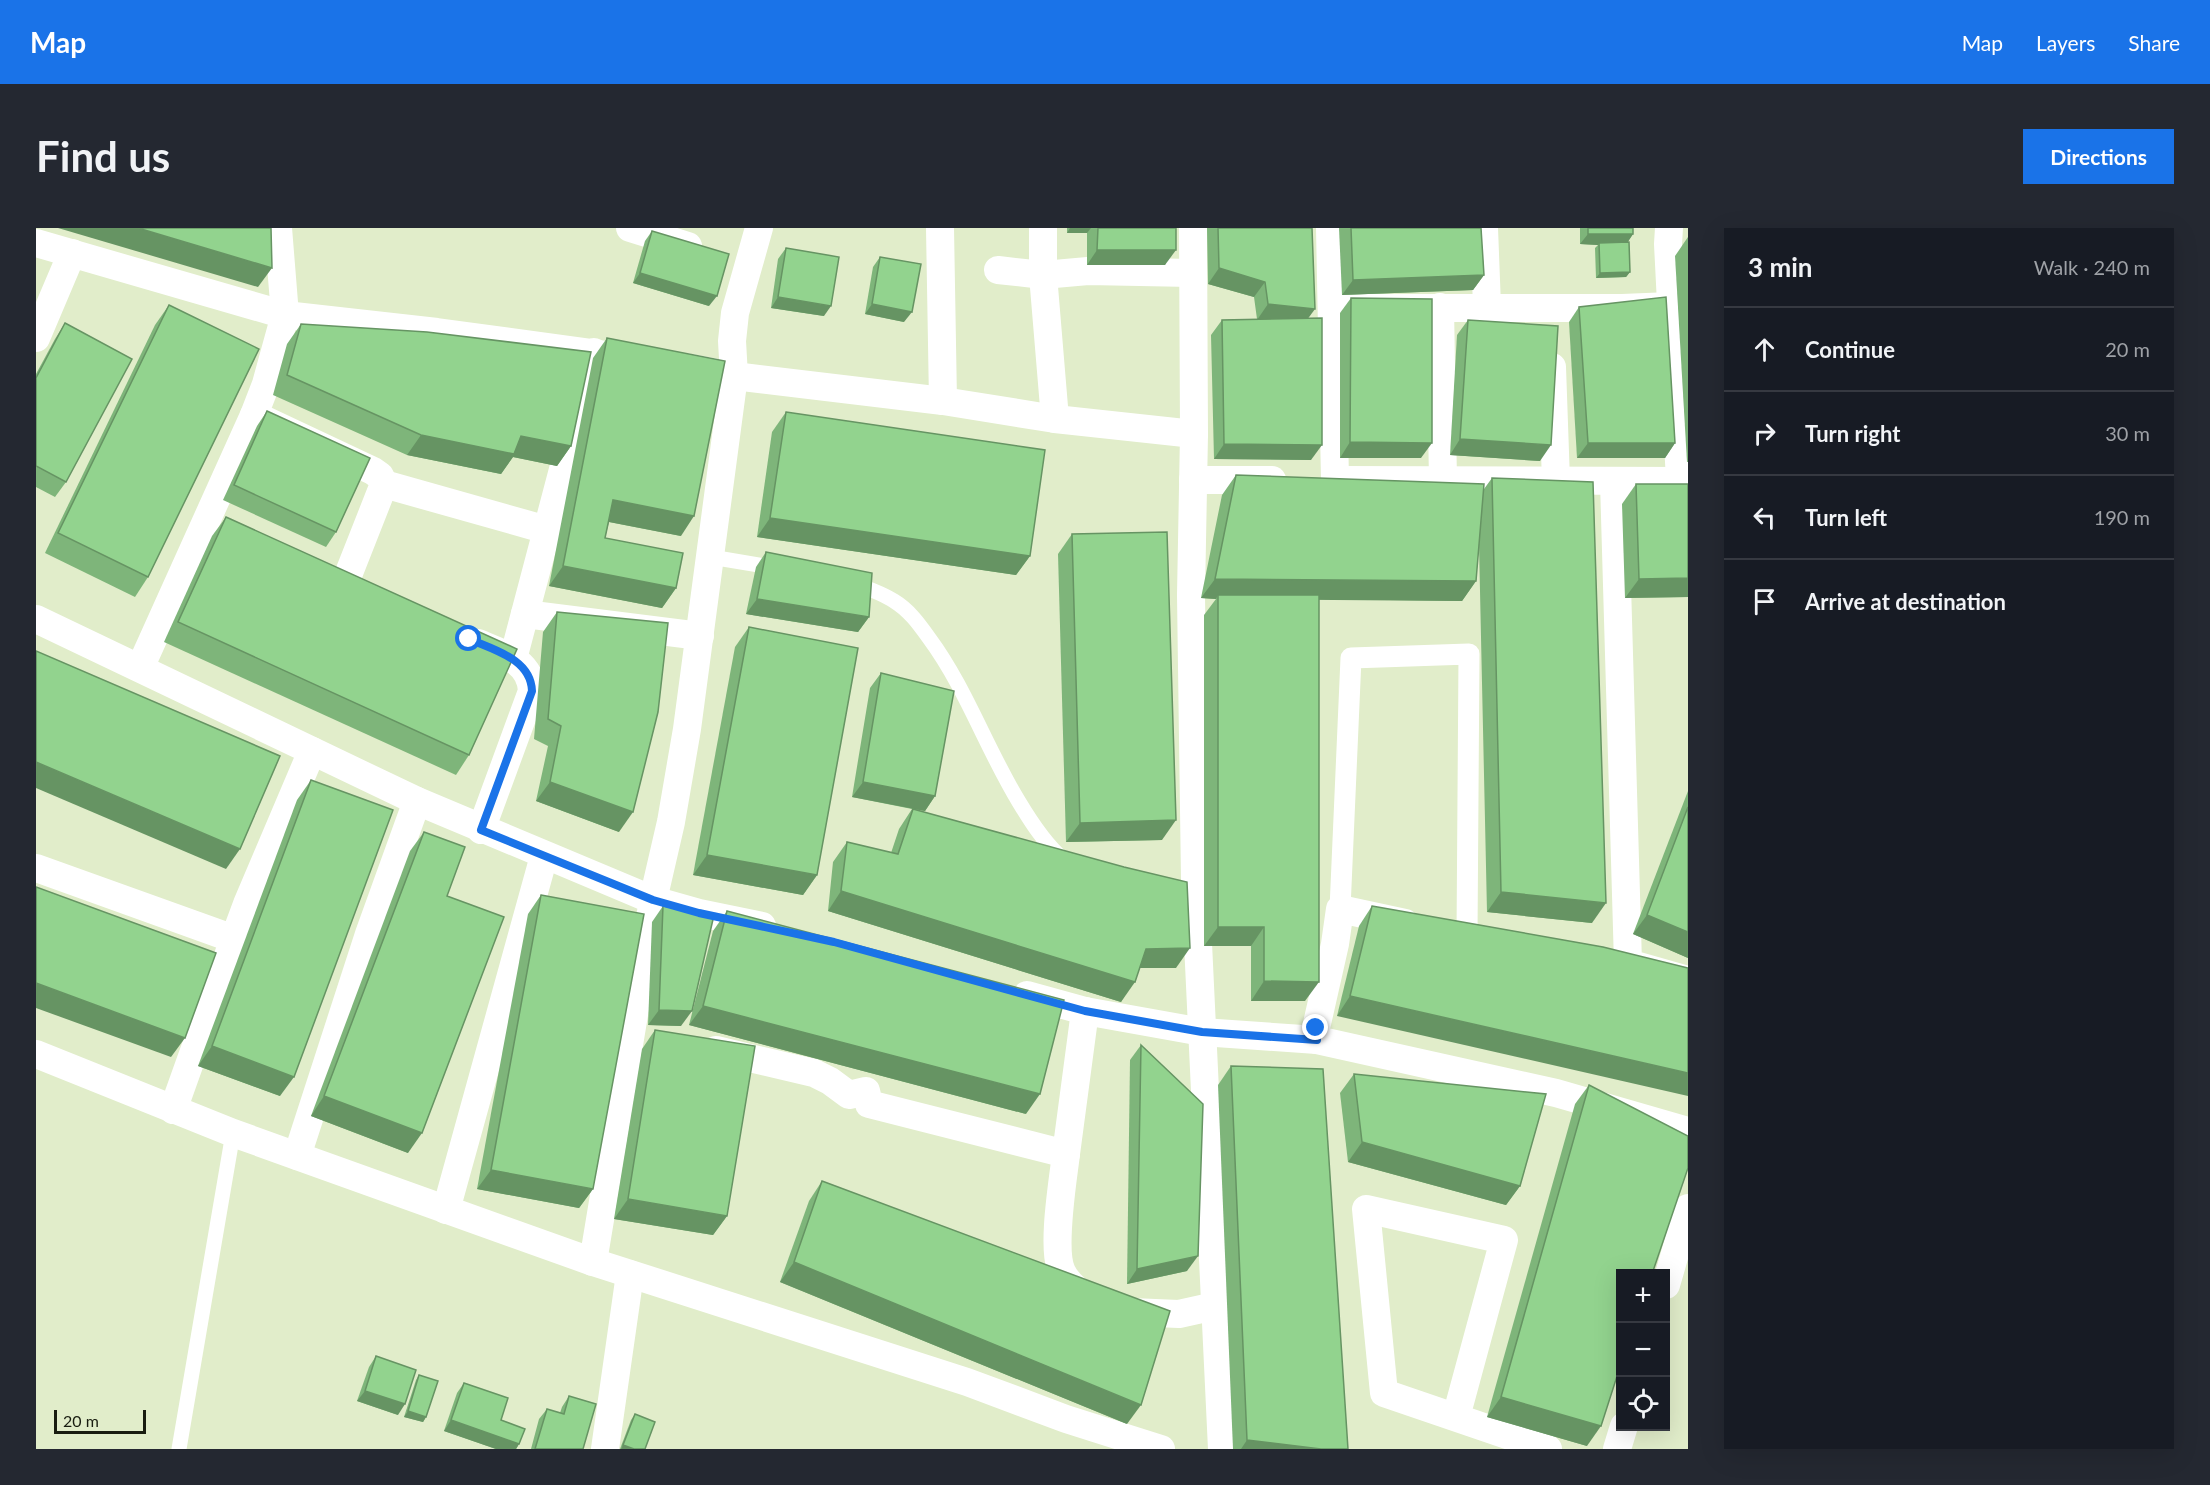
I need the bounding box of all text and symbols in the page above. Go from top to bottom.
text: Map [30,25,86,59]
text: Map [1962,30,2003,55]
text: Layers [2036,30,2095,55]
text: Share [2128,30,2180,55]
button: Directions [2023,129,2174,184]
text: Find us [36,131,170,181]
text: 3 min [1748,251,1812,283]
text: Walk · 240 m [2034,255,2150,279]
icon: ahead [1748,333,1781,366]
text: Continue [1805,336,1895,363]
text: 20 m [2105,337,2150,361]
icon: right [1748,417,1781,450]
text: Turn right [1805,420,1900,447]
text: 30 m [2105,421,2150,445]
icon: left [1748,501,1781,534]
text: Turn left [1805,504,1887,531]
text: 190 m [2094,505,2150,529]
icon: arrive [1748,585,1781,618]
text: Arrive at destination [1805,588,2006,615]
route start [455,625,481,651]
route end [1302,1014,1328,1040]
map controls [1616,1269,1670,1431]
button: + [1616,1269,1670,1323]
button: − [1616,1323,1670,1377]
button: locate [1616,1377,1670,1431]
scale bar [54,1407,146,1434]
text: 20 m [63,1411,99,1430]

